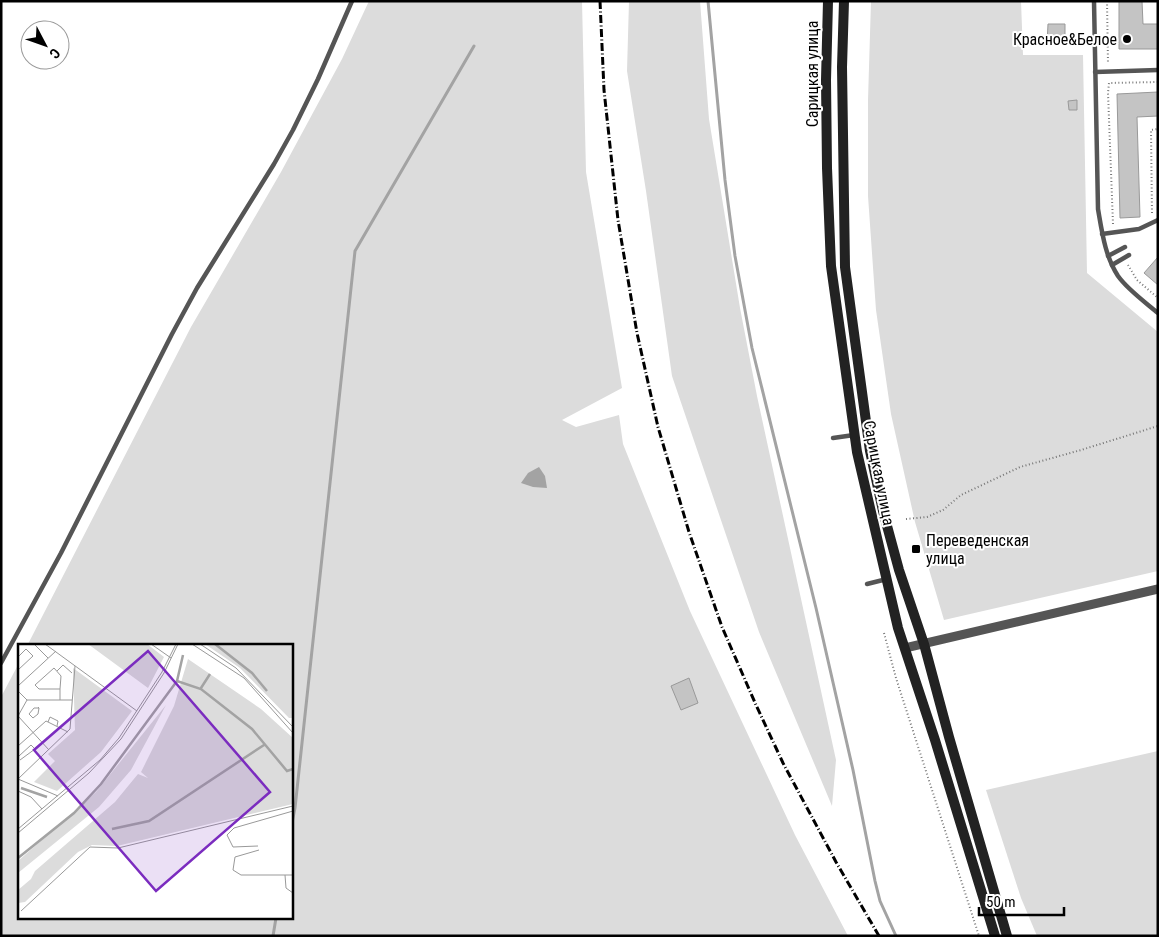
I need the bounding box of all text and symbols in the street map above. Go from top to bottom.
north arrow [20,20,70,70]
street label: Сарицкая улица [803,21,822,127]
place label: Красное&Белое [1013,30,1117,49]
marker: Красное&Белое [1121,33,1133,45]
text: С [46,45,63,62]
street label: Сарицкая улица [860,419,898,527]
place label: Переведенская улица [926,531,1029,568]
marker: Переведенская улица [910,543,922,555]
inset map [18,644,292,920]
scale bar [979,884,1064,916]
text: 50 m [986,893,1016,911]

